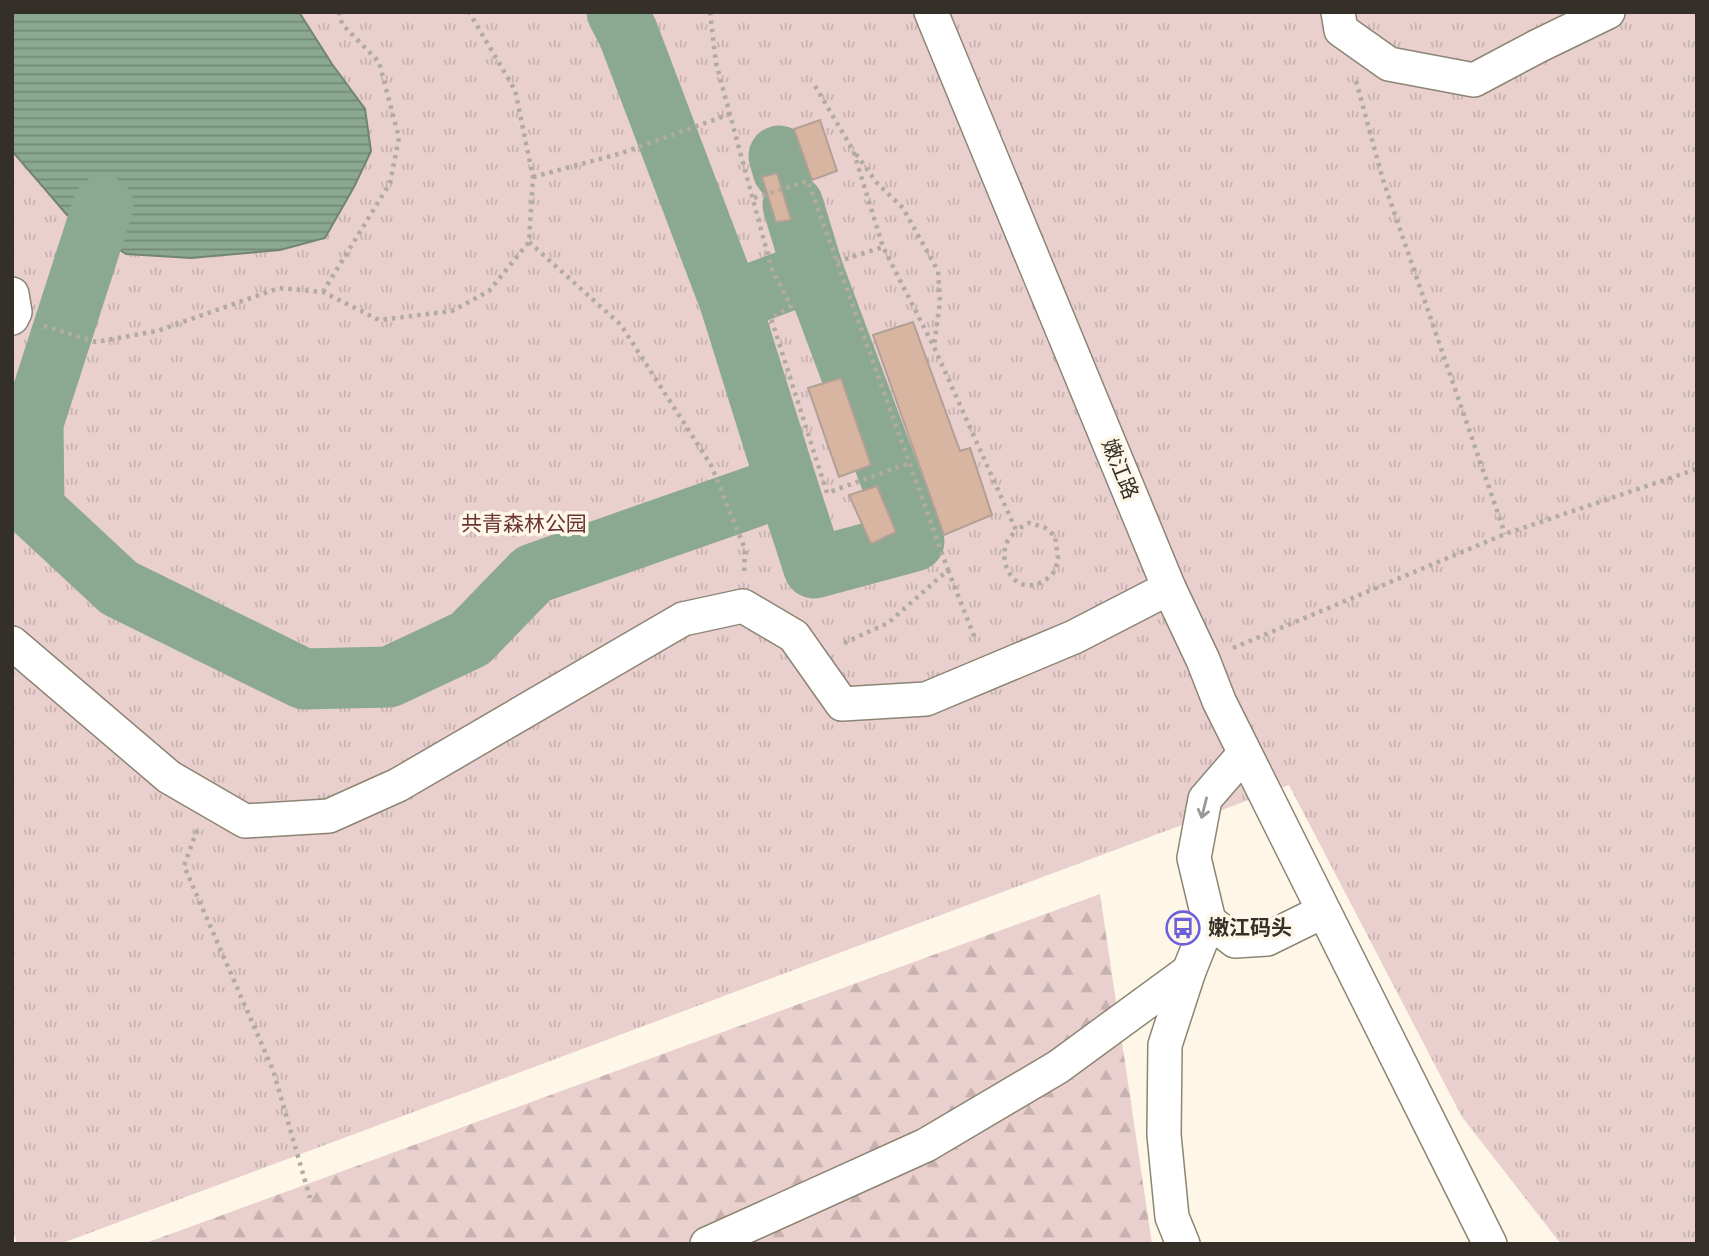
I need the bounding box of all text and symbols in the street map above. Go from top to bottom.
street label: 嫩江路 [1095,435,1145,503]
park label: 共青森林公园 [461,510,587,538]
one-way arrow [1197,797,1210,819]
bus stop icon: 嫩江码头 [1164,909,1202,947]
place label: 嫩江码头 [1208,914,1292,942]

